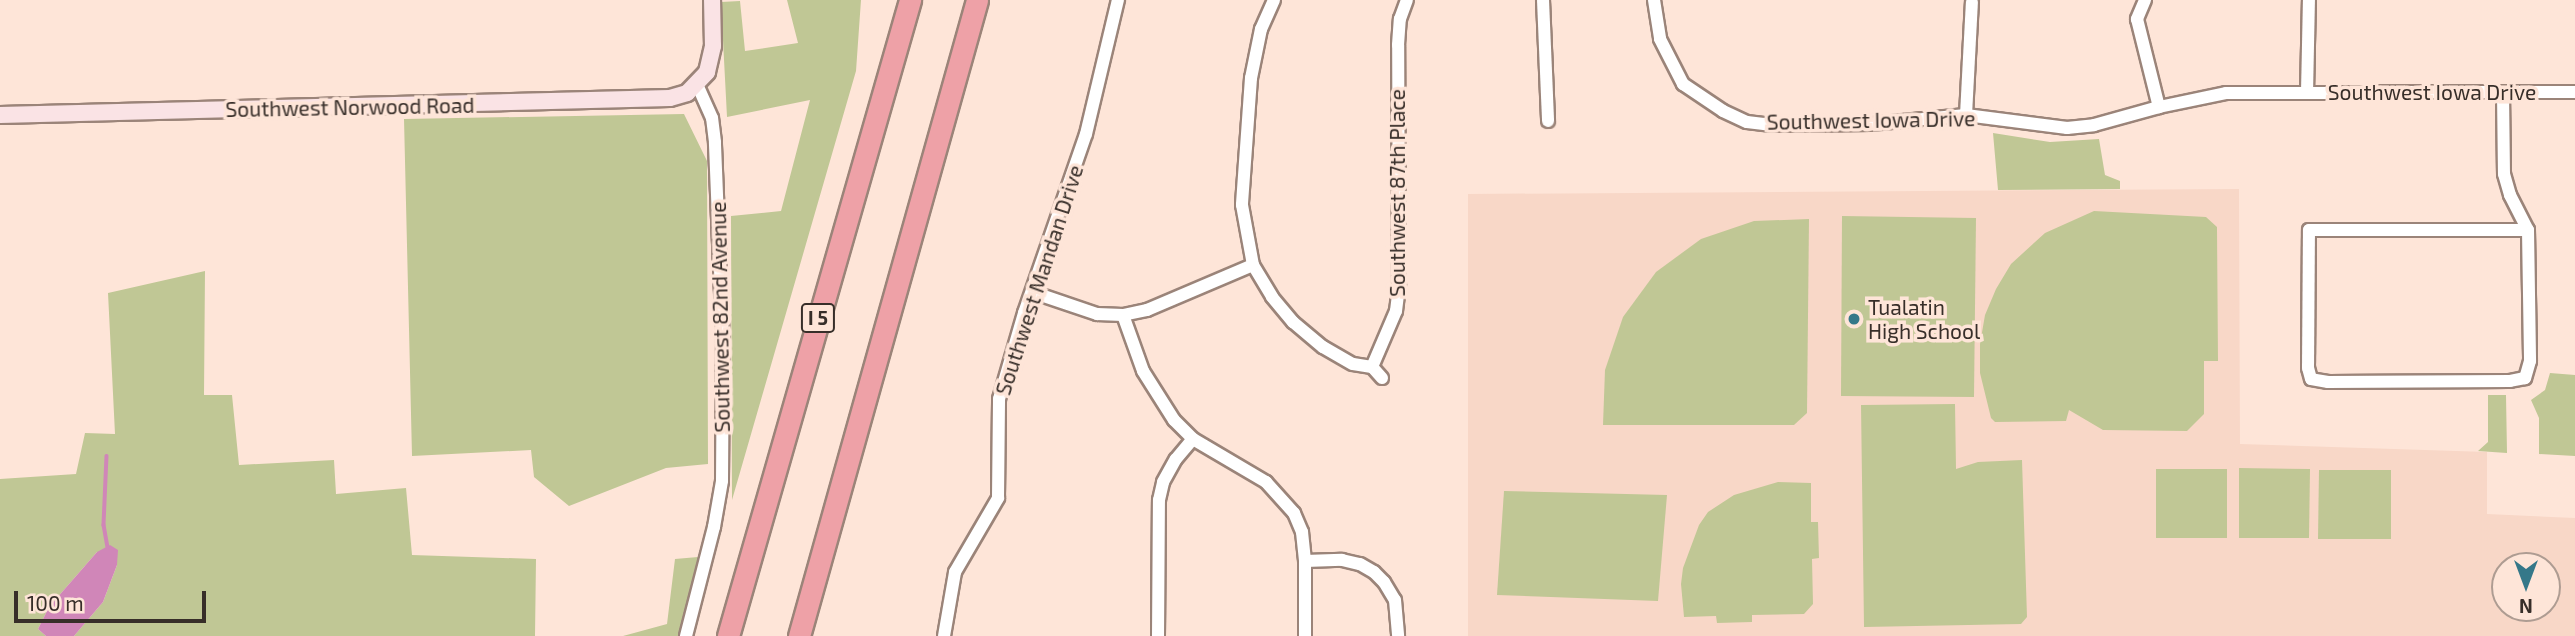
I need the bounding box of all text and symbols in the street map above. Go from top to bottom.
street label: Southwest Iowa Drive [2328,79,2536,105]
street label: Southwest 87th Place [1384,89,1410,297]
street label: Southwest Norwood Road [225,92,475,122]
street label: Southwest Iowa Drive [1767,106,1975,134]
street label: Southwest Mandan Drive [990,162,1088,398]
street label: Southwest 82nd Avenue [705,201,735,433]
place label: Tualatin High School [1868,294,1980,344]
road number: I 5 [800,302,836,334]
marker: Tualatin High School [1846,311,1862,327]
north arrow [2491,552,2561,622]
scale bar [18,576,210,620]
text: 100 m [27,590,84,615]
text: N [2519,595,2533,618]

